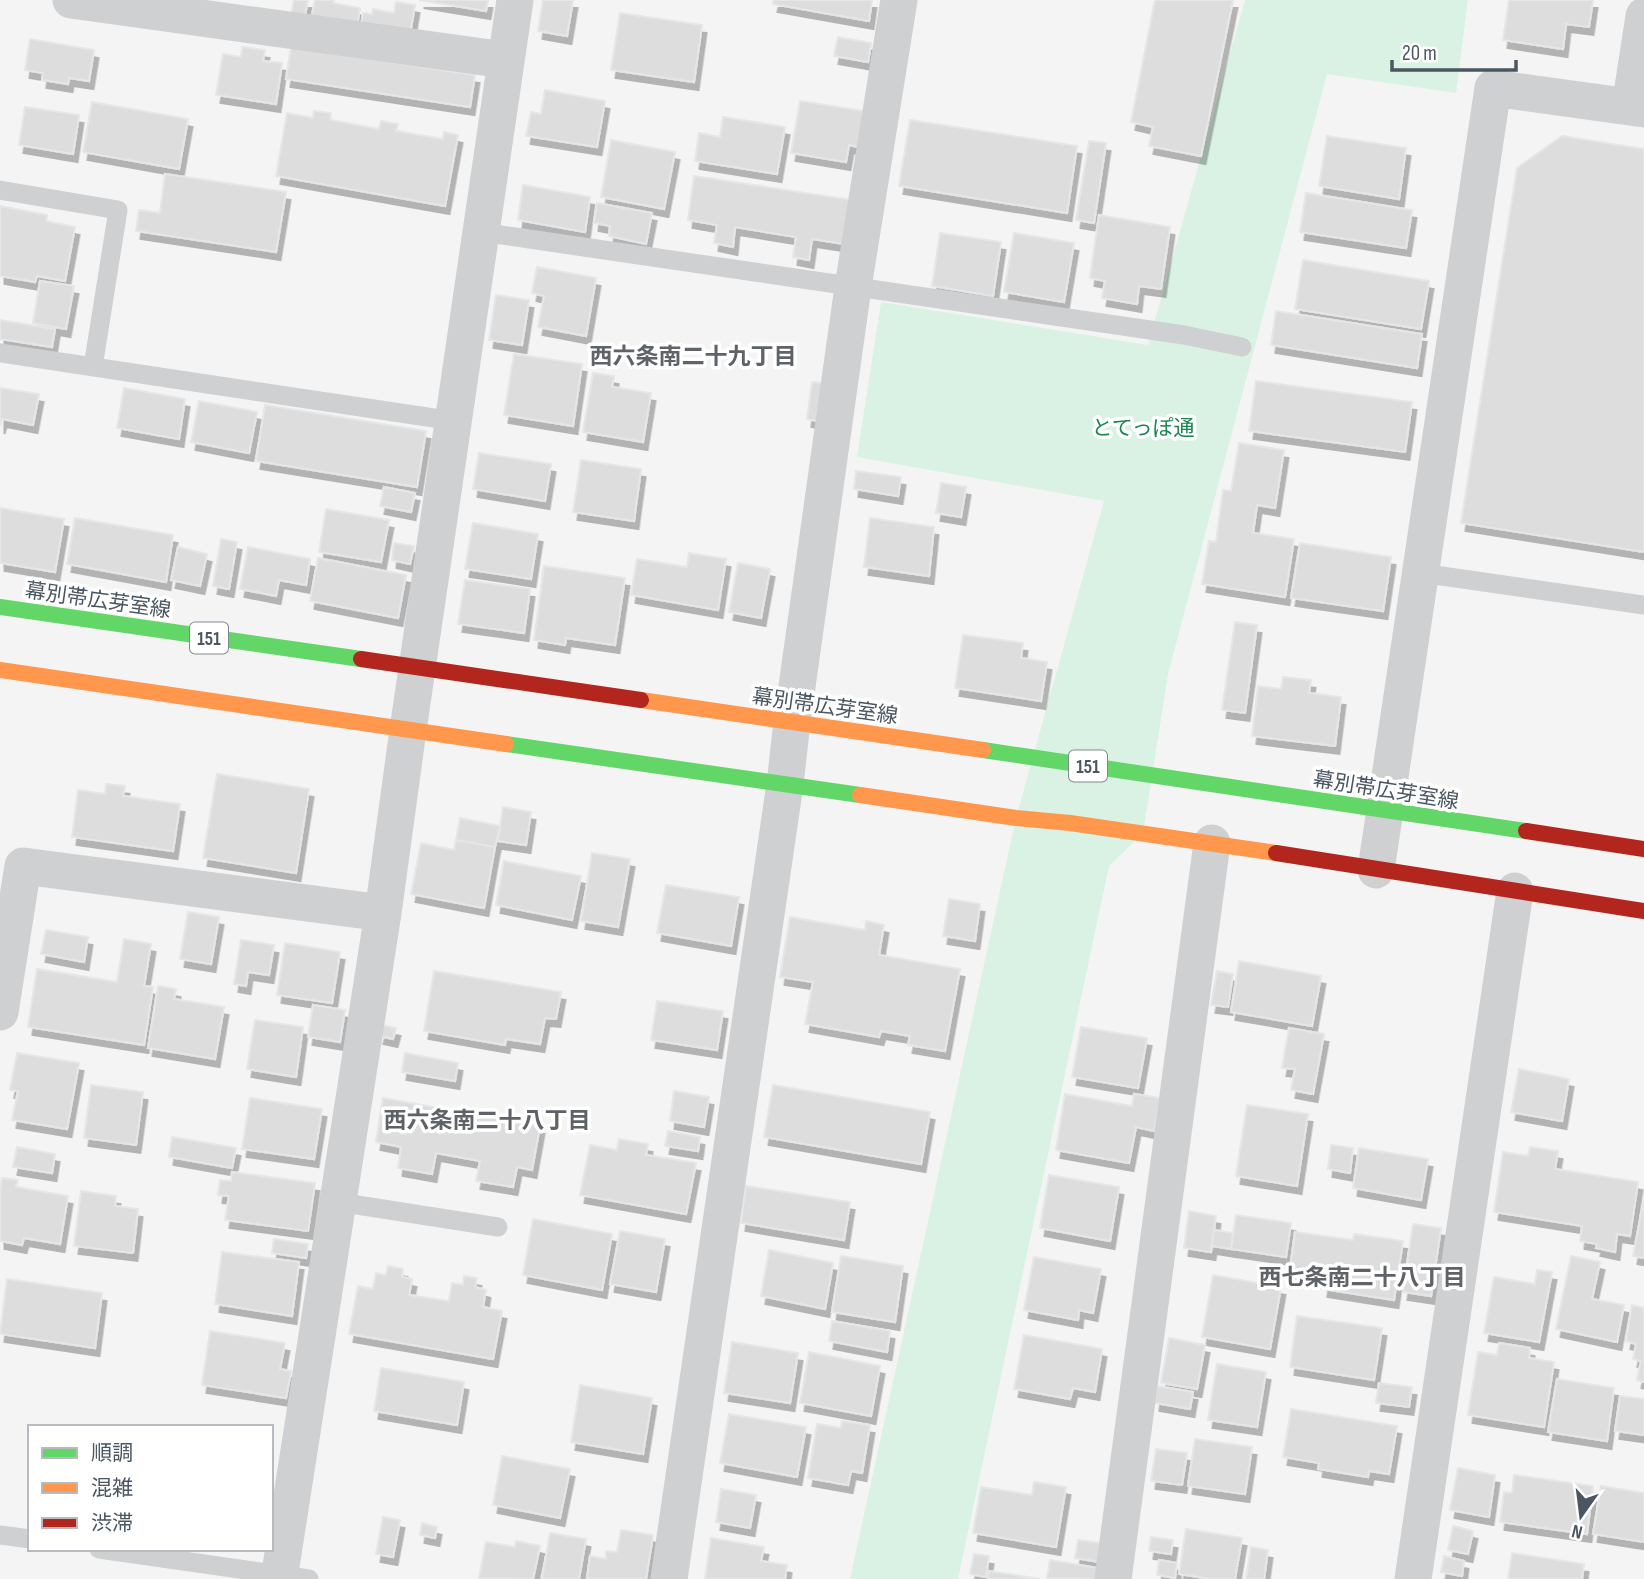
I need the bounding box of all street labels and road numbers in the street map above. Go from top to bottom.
street label: 幕別帯広芽室線 [23,578,172,623]
road number: 151 [190,622,228,653]
street label: 幕別帯広芽室線 [750,684,899,729]
road number: 151 [1069,750,1107,782]
street label: 幕別帯広芽室線 [1311,767,1460,814]

